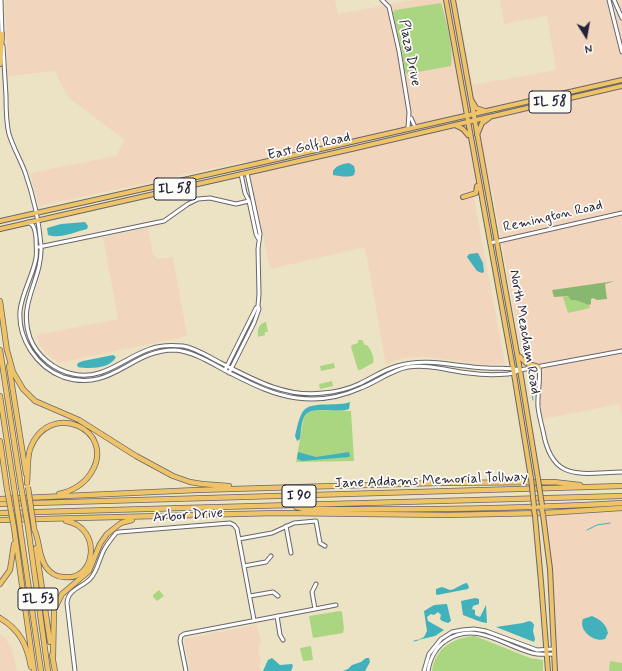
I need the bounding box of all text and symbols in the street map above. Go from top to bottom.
north arrow [566,16,606,56]
street label: Plaza Drive [394,18,424,88]
text: N [583,40,593,55]
road number: IL 58 [529,91,571,113]
street label: East Golf Road [266,129,352,165]
road number: IL 58 [154,178,196,200]
street label: Remington Road [502,197,604,237]
street label: North Meacham Road [505,268,543,396]
street label: Jane Addams Memorial Tollway [334,469,528,493]
road number: I 90 [282,485,316,507]
street label: Arbor Drive [152,505,224,527]
road number: IL 53 [18,588,58,610]

